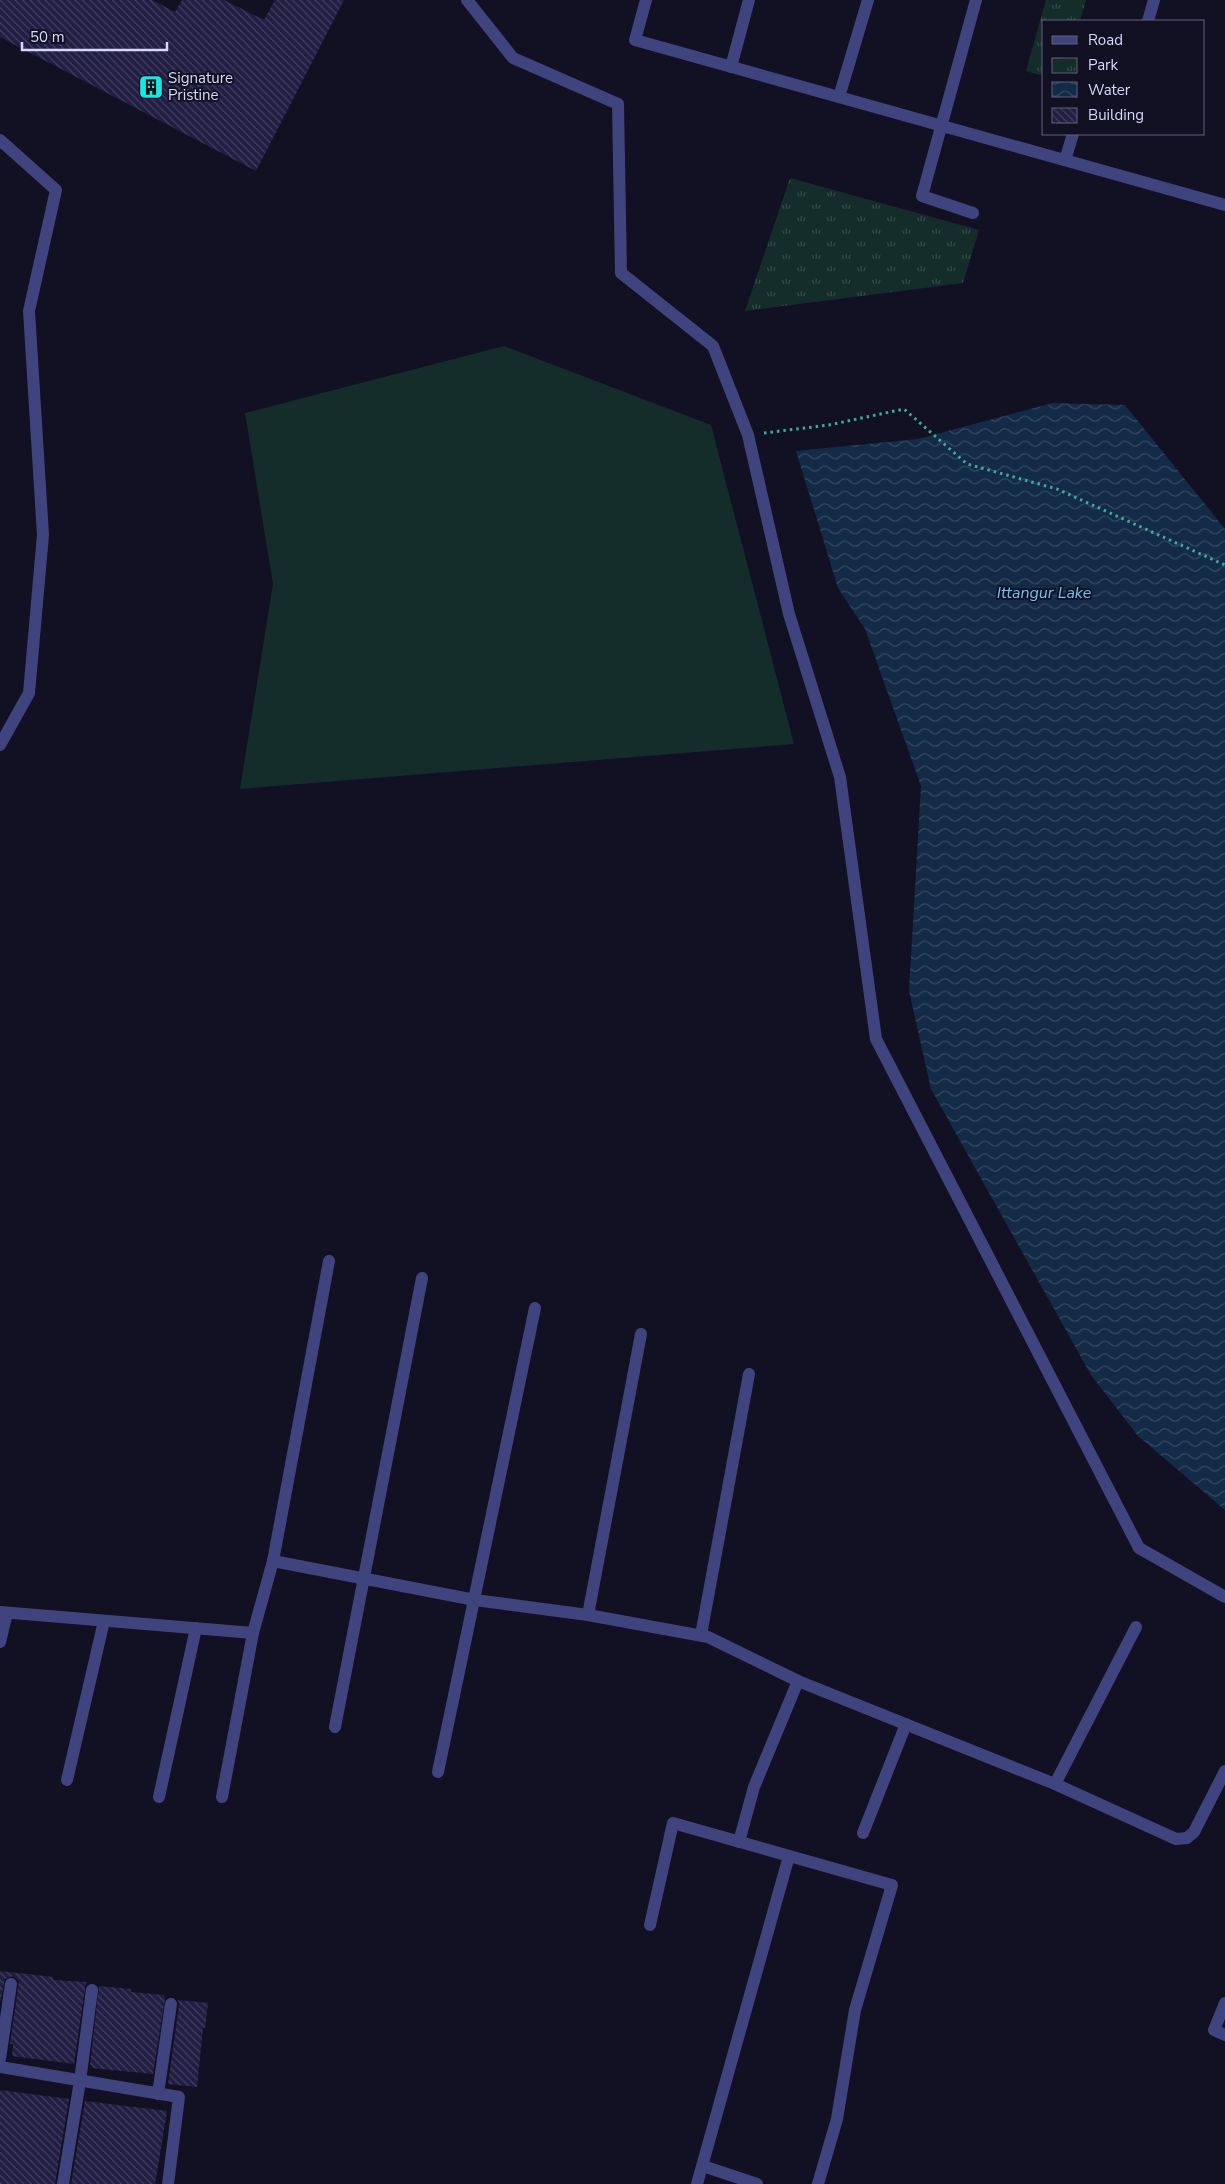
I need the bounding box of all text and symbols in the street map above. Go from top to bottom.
scale bar [22,20,168,52]
legend [1042,20,1205,135]
text: 50 m [30,27,65,47]
text: Road [1088,30,1123,50]
text: Park [1088,55,1118,75]
place label: Signature Pristine [168,68,233,105]
building icon: Signature Pristine [138,74,164,100]
text: Water [1088,80,1131,100]
text: Building [1088,105,1144,125]
water label: Ittangur Lake [997,582,1092,604]

